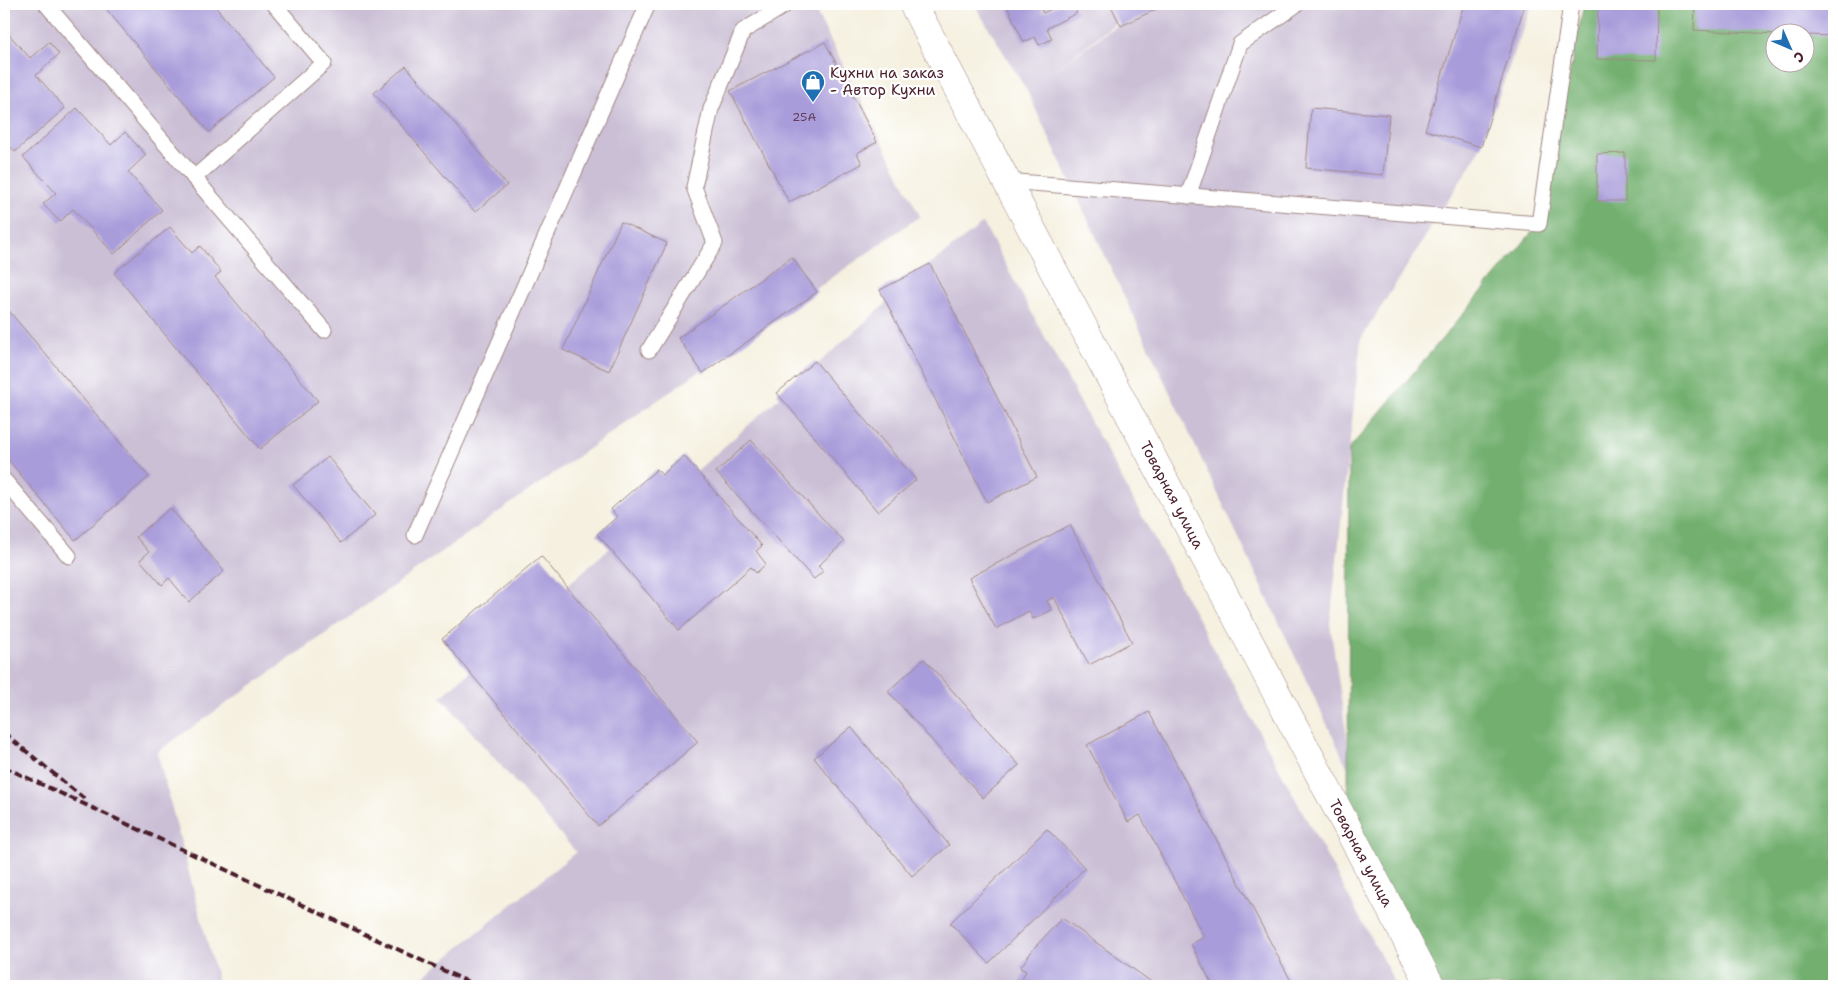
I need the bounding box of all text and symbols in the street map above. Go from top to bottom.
north arrow [1766,22,1816,72]
text: С [1790,48,1809,67]
place label: Кухни на заказ - Автор Кухни [830,63,944,100]
shop icon: Кухни на заказ - Автор Кухни [800,69,826,103]
house number: 25А [792,109,816,125]
street label: Товарная улица [1135,438,1209,553]
street label: Товарная улица [1324,796,1398,911]

